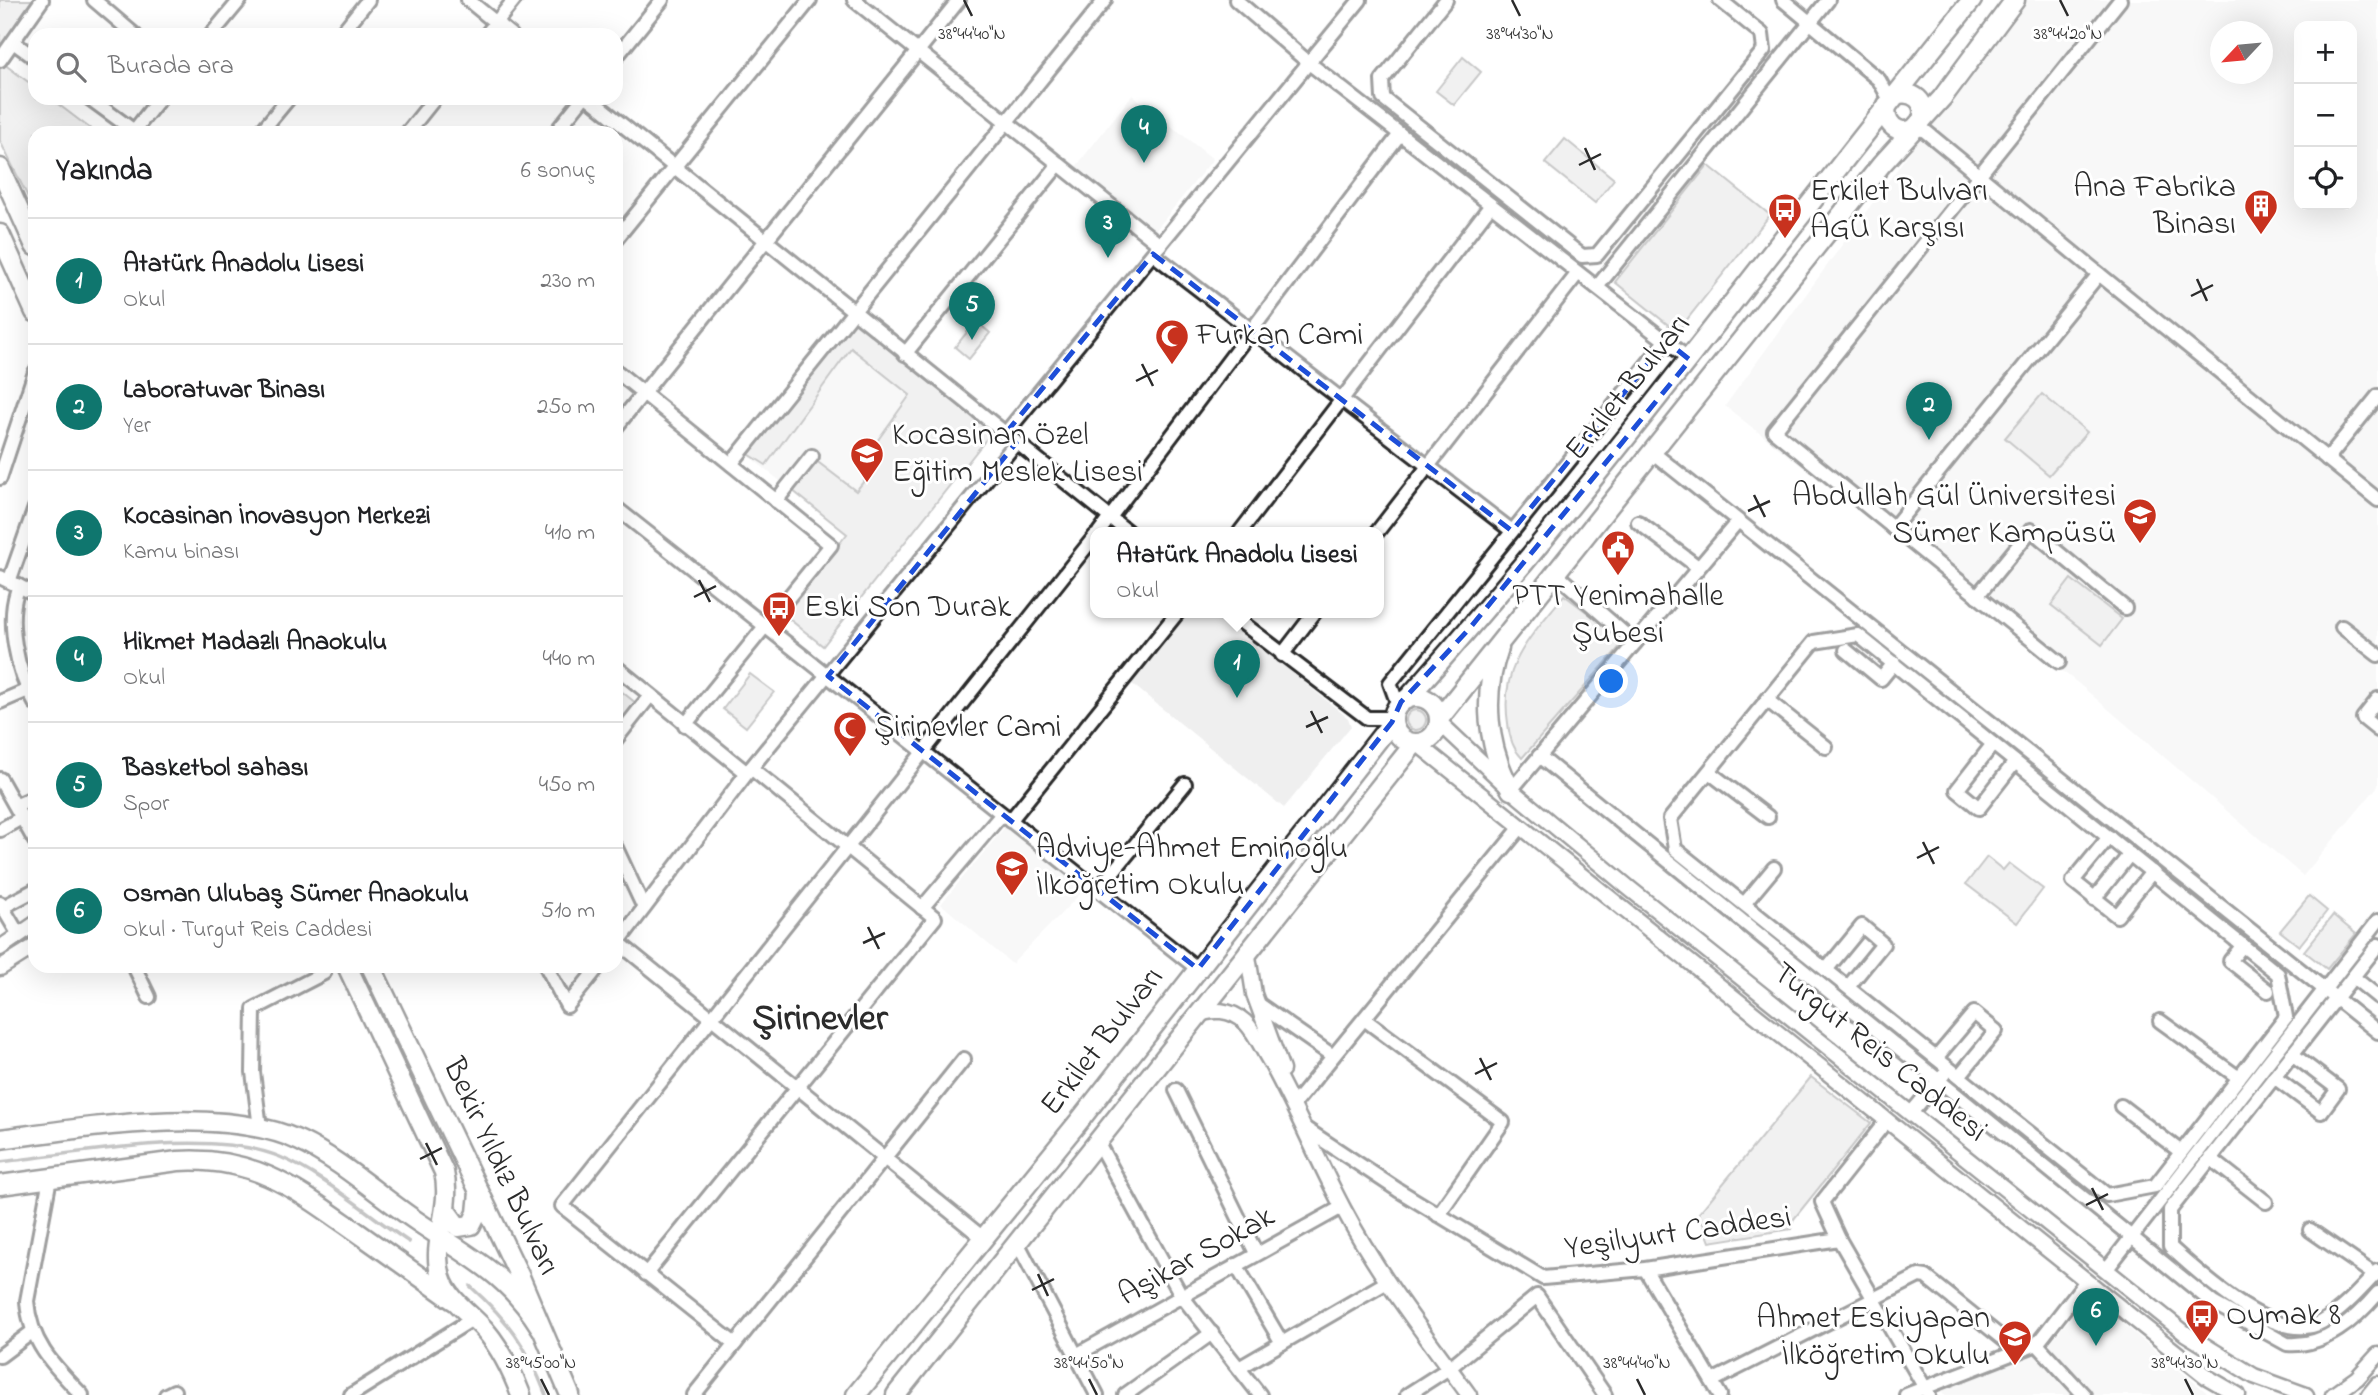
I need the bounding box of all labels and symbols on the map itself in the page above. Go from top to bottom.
north arrow [2210,21,2273,84]
text: 38°44'40"N [938,22,1006,48]
text: 38°44'30"N [1486,22,1554,48]
text: 38°44'20"N [2034,22,2102,48]
pin: 4 [1121,105,1167,163]
place label: Ana Fabrika Binası [2073,165,2236,249]
place label: Erkilet Bulvarı AGÜ Karşısı [1810,169,1988,253]
building icon: Ana Fabrika Binası [2242,187,2280,236]
bus stop icon: Erkilet Bulvarı AGÜ Karşısı [1766,191,1804,240]
pin: 3 [1085,200,1131,258]
pin: 5 [949,282,995,340]
street label: Erkilet Bulvarı [1555,304,1703,472]
place label: Furkan Cami [1195,313,1363,360]
mosque icon: Furkan Cami [1153,317,1191,366]
pin: 2 [1906,382,1952,440]
place label: Kocasinan Özel Eğitim Meslek Lisesi [892,413,1143,498]
school or university icon: Kocasinan Özel Eğitim Meslek Lisesi [848,435,886,484]
place label: Abdullah Gül Üniversitesi Sümer Kampüsü [1792,474,2116,558]
school or university icon: Abdullah Gül Üniversitesi Sümer Kampüsü [2121,496,2159,545]
public building icon: PTT Yenimahalle Şubesi [1599,528,1637,577]
place label: PTT Yenimahalle Şubesi [1512,574,1724,658]
place label: Eski Son Durak [804,585,1012,632]
bus stop icon: Eski Son Durak [760,589,798,638]
pin: 1 [1214,640,1260,698]
your location [1594,664,1628,698]
place label: Şirinevler Cami [874,705,1062,752]
mosque icon: Şirinevler Cami [831,709,869,758]
place label: Adviye-Ahmet Eminoğlu İlköğretim Okulu [1036,826,1348,911]
school or university icon: Adviye-Ahmet Eminoğlu İlköğretim Okulu [993,848,1031,897]
street label: Turgut Reis Caddesi [1761,951,1997,1155]
street label: Erkilet Bulvarı [1030,957,1176,1127]
district label: Şirinevler [752,992,889,1048]
street label: Bekir Yıldız Bulvarı [429,1050,571,1283]
street label: Aşikar Sokak [1110,1194,1285,1319]
street label: Yeşilyurt Caddesi [1562,1195,1794,1273]
pin: 6 [2073,1288,2119,1346]
place label: Oymak 8 [2226,1293,2341,1340]
place label: Ahmet Eskiyapan İlköğretim Okulu [1756,1296,1990,1381]
bus stop icon: Oymak 8 [2183,1297,2221,1346]
school or university icon: Ahmet Eskiyapan İlköğretim Okulu [1996,1318,2034,1367]
text: 38°45'00"N [506,1351,576,1377]
text: 38°44'50"N [1054,1351,1124,1377]
text: 38°44'40"N [1603,1351,1671,1377]
text: 38°44'30"N [2151,1351,2219,1377]

